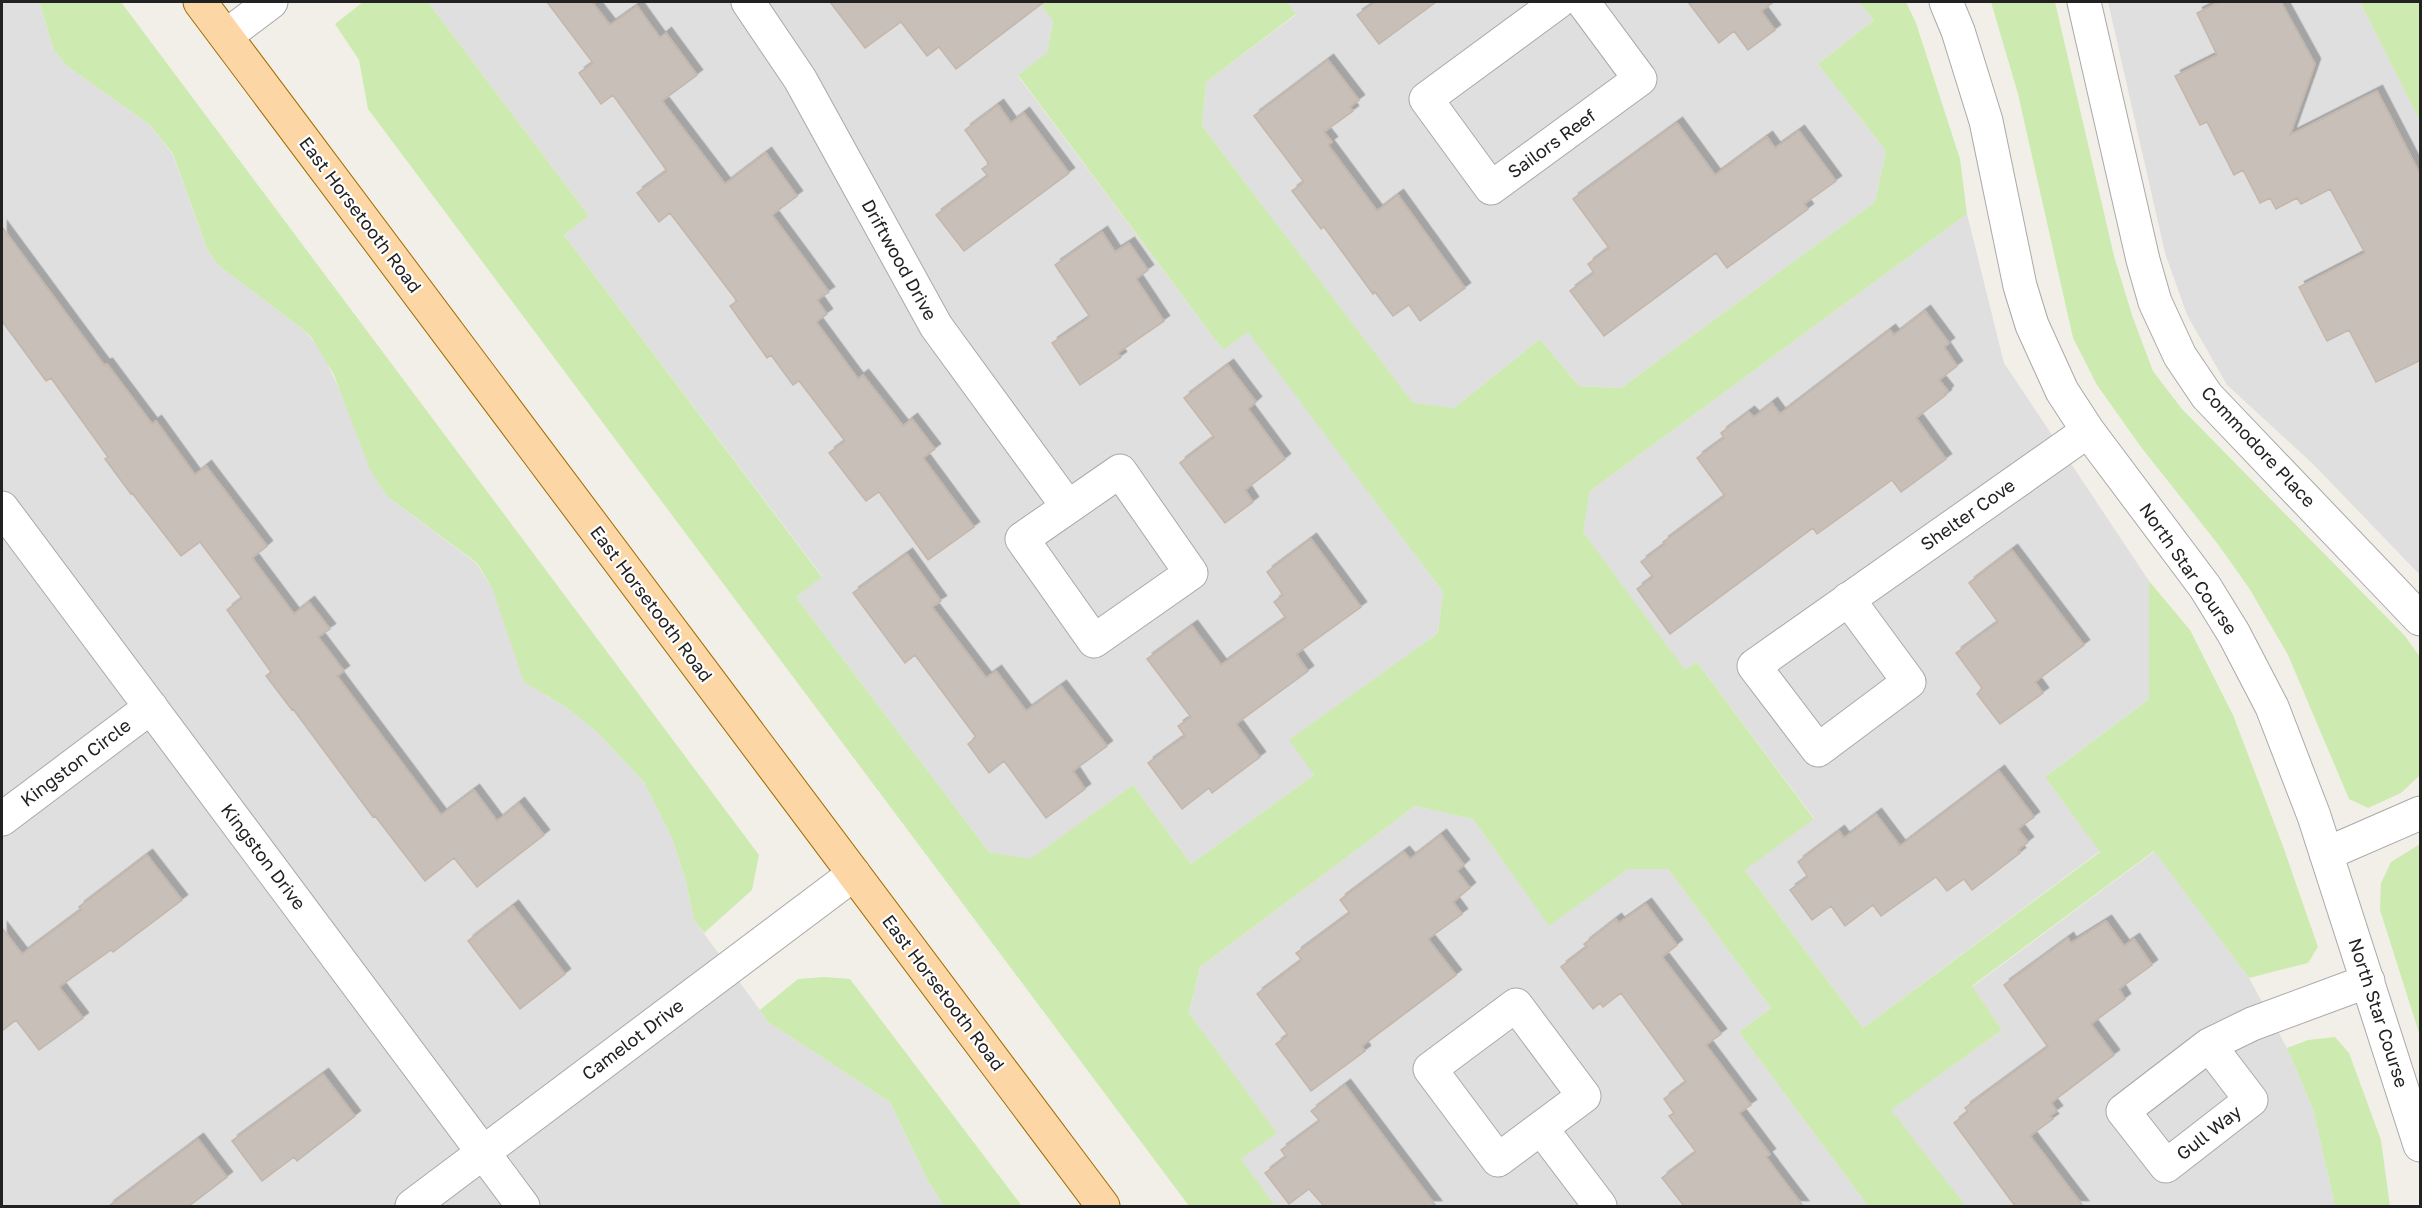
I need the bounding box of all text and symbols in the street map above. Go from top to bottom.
street label: Sailors Reef [1503,104,1600,182]
street label: East Horsetooth Road [295,132,427,297]
street label: Driftwood Drive [858,195,942,324]
street label: Commodore Place [2197,381,2320,511]
street label: Shelter Cove [1916,473,2019,555]
street label: North Star Course [2135,498,2242,638]
street label: East Horsetooth Road [586,521,718,686]
street label: Kingston Circle [16,714,135,811]
street label: Kingston Drive [217,799,311,914]
street label: East Horsetooth Road [878,910,1010,1075]
street label: North Star Course [2344,935,2413,1090]
street label: Camelot Drive [577,994,688,1085]
street label: Gull Way [2172,1100,2245,1164]

